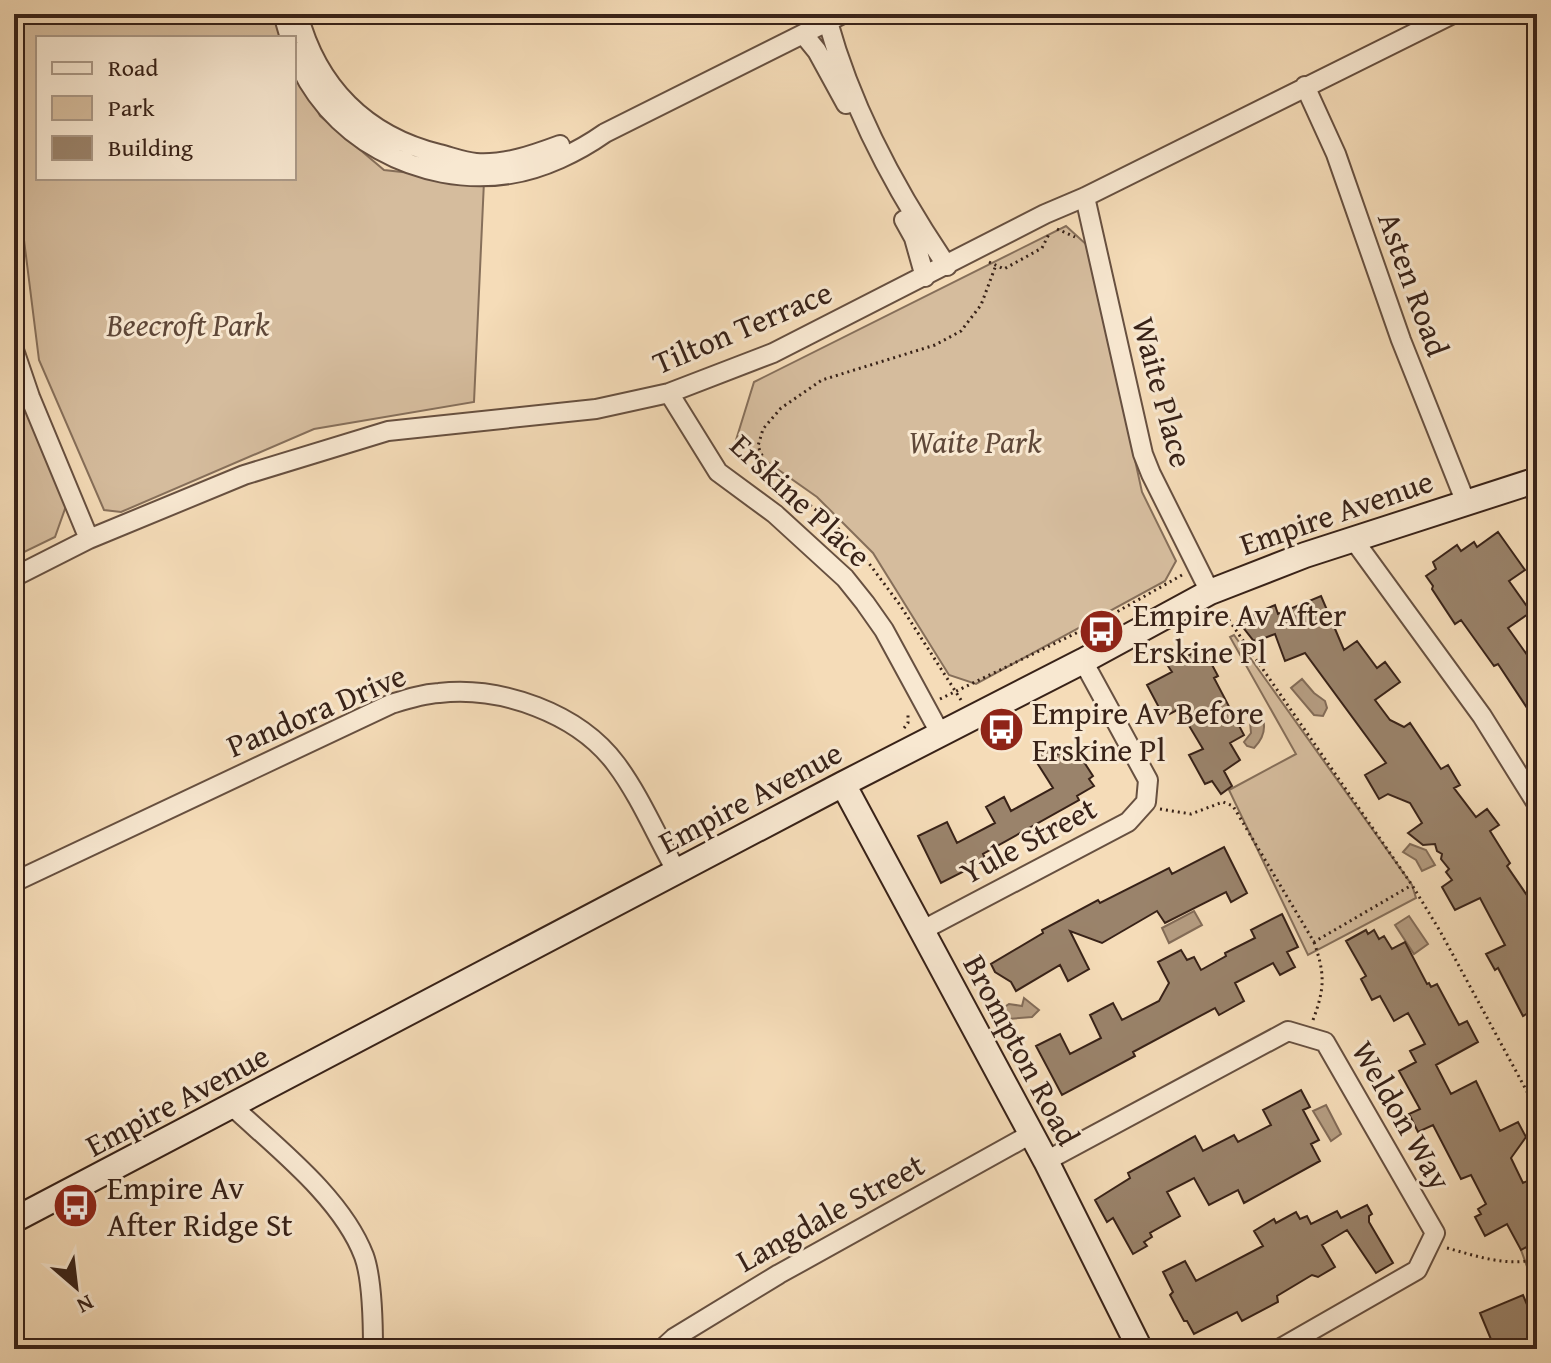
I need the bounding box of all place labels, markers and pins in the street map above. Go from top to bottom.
place label: Empire Av After Erskine Pl [1133,591,1346,675]
bus stop icon: Empire Av After Erskine Pl [1078,608,1126,656]
place label: Empire Av Before Erskine Pl [1032,689,1264,773]
bus stop icon: Empire Av Before Erskine Pl [977,706,1025,754]
place label: Empire Av After Ridge St [107,1164,293,1248]
bus stop icon: Empire Av After Ridge St [52,1181,100,1229]

